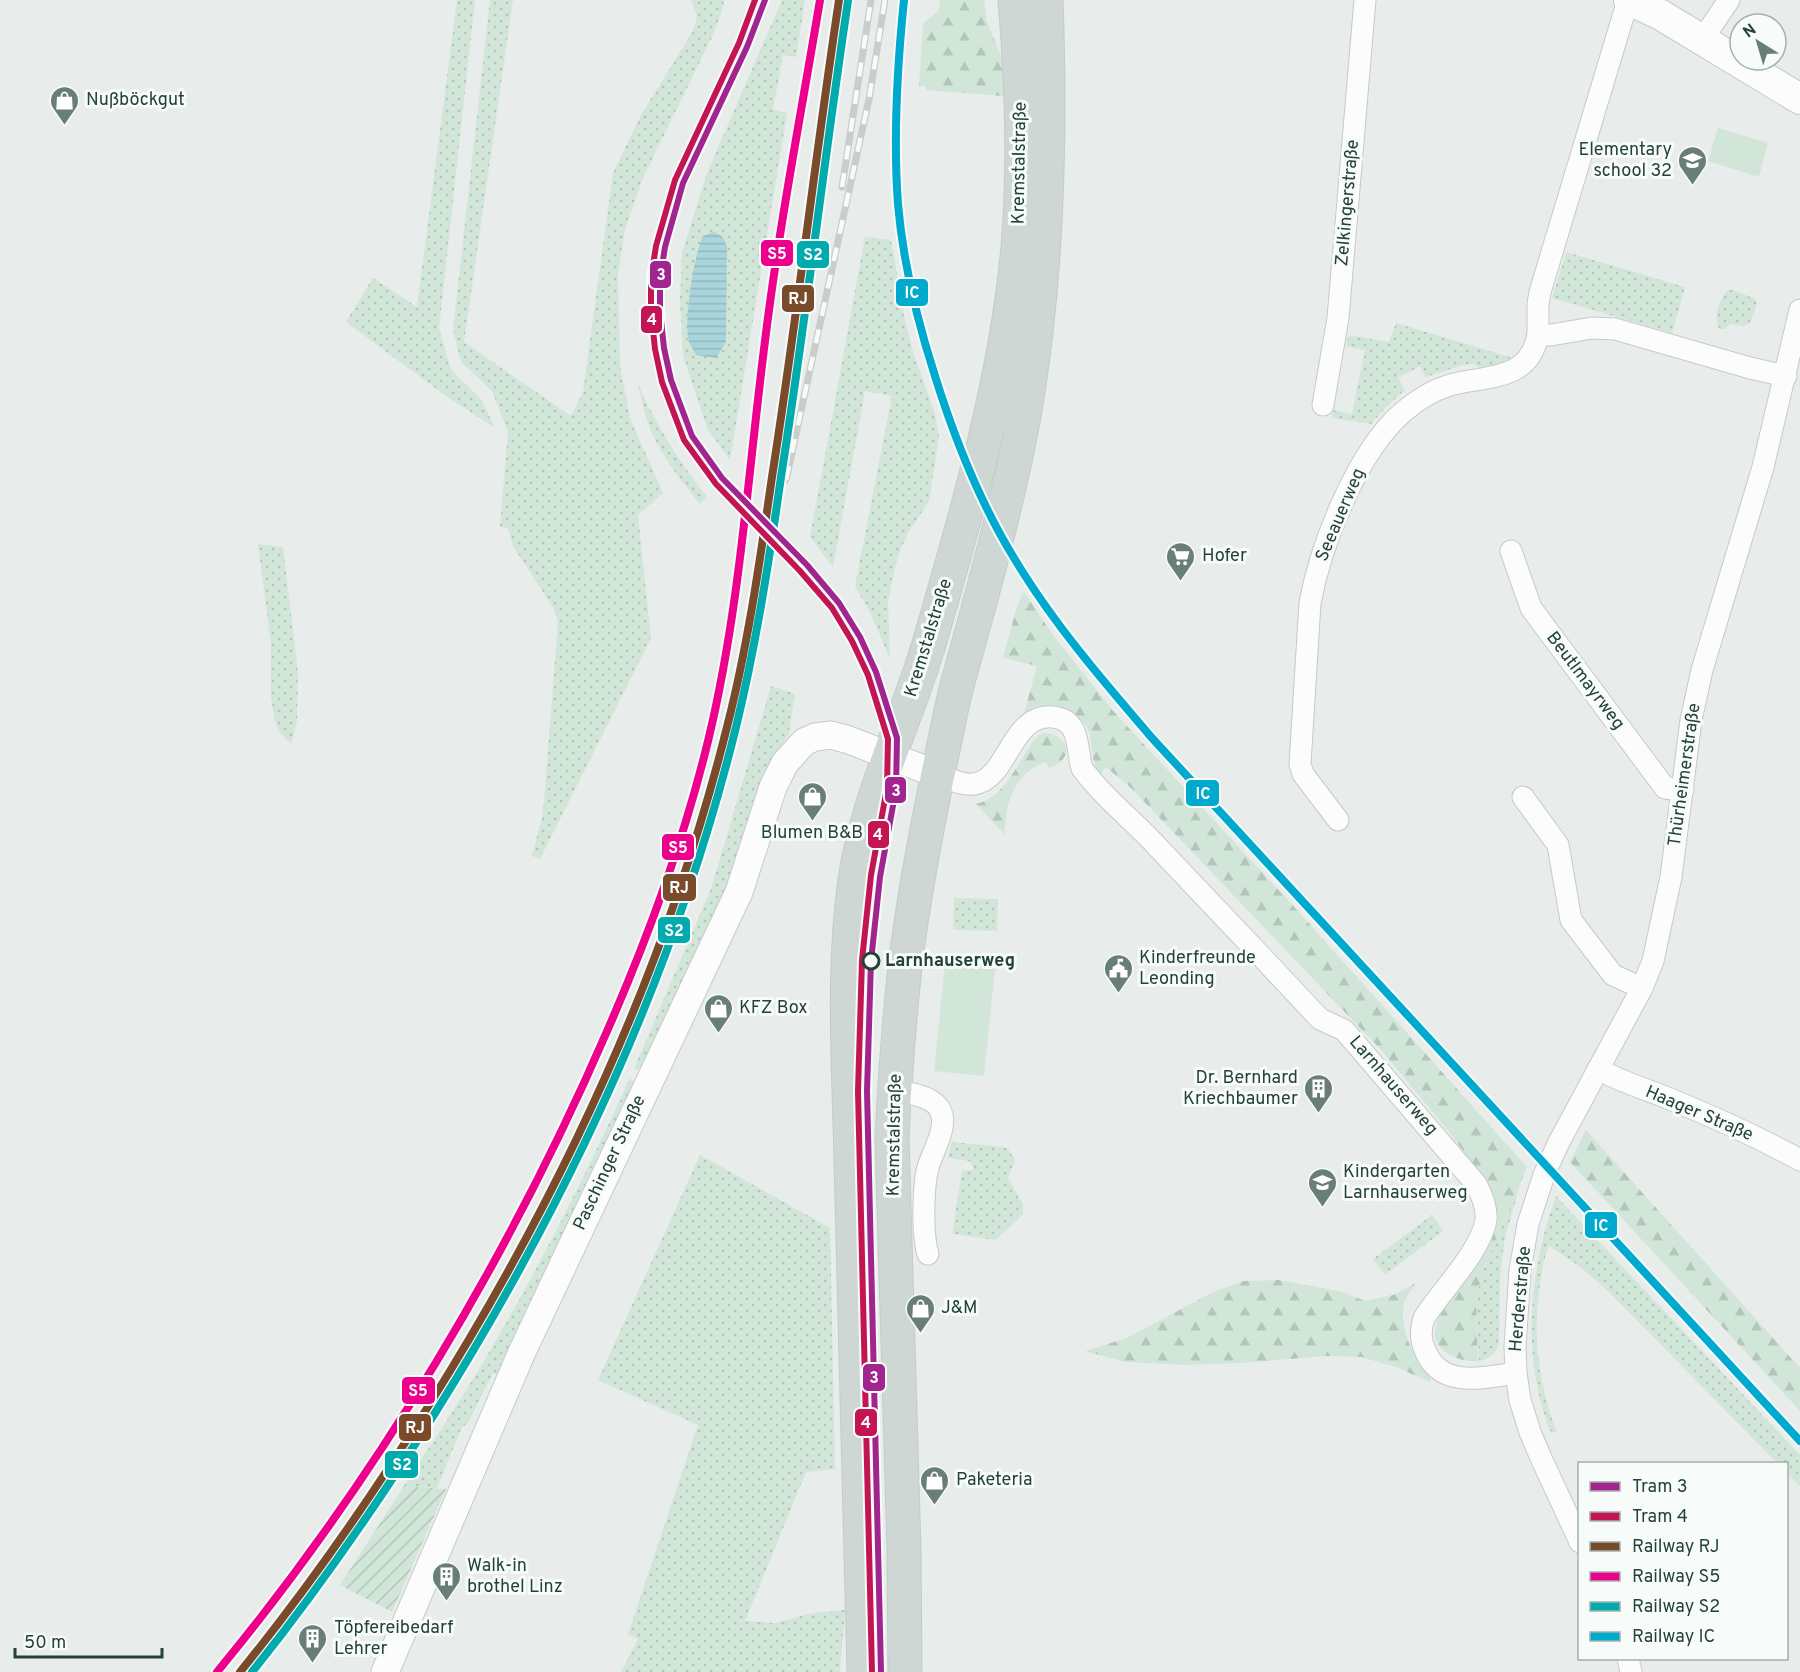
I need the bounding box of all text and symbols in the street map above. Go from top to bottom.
north arrow [1728,12,1788,72]
text: N [1740,20,1761,43]
shop icon: Nußböckgut [49,84,81,126]
place label: Nußböckgut [86,89,185,112]
street label: Kremstalstraße [1007,101,1033,225]
street label: Zelkingerstraße [1331,139,1365,267]
place label: Elementary school 32 [1578,139,1672,183]
school or university icon: Elementary school 32 [1677,144,1709,186]
line badge: S5 [760,239,794,267]
line badge: S2 [796,240,830,269]
text: S5 [767,245,787,265]
text: S2 [803,246,823,266]
line badge: 3 [649,260,672,289]
text: 3 [656,266,666,286]
line badge: IC [895,278,929,307]
line badge: RJ [781,284,815,313]
text: IC [905,284,919,304]
text: RJ [788,290,808,310]
line badge: 4 [640,305,663,334]
text: 4 [647,311,657,331]
street label: Seeauerweg [1311,465,1371,565]
supermarket icon: Hofer [1165,540,1197,582]
place label: Hofer [1202,545,1247,568]
street label: Kremstalstraße [900,576,958,700]
street label: Beutlmayrweg [1541,627,1629,735]
street label: Thürheimerstraße [1664,702,1706,848]
line badge: 3 [884,776,907,804]
line badge: IC [1185,779,1220,807]
shop icon: Blumen B&B [796,780,828,822]
text: 3 [891,782,901,802]
text: IC [1196,785,1210,805]
line badge: 4 [867,820,890,849]
place label: Blumen B&B [761,822,863,845]
text: 4 [873,826,883,846]
line badge: S5 [661,833,695,861]
text: S5 [668,839,688,859]
line badge: RJ [662,873,697,902]
text: RJ [669,879,689,899]
line badge: S2 [657,916,691,944]
text: S2 [664,922,684,942]
place label: Kinderfreunde Leonding [1139,947,1256,991]
place label: Larnhauserweg [885,950,1015,973]
marker: Larnhauserweg [862,952,880,970]
public building icon: Kinderfreunde Leonding [1102,952,1134,994]
shop icon: KFZ Box [702,992,734,1034]
place label: KFZ Box [739,997,808,1020]
street label: Larnhauserweg [1343,1031,1443,1141]
place label: Dr. Bernhard Kriechbaumer [1183,1067,1298,1111]
building icon: Dr. Bernhard Kriechbaumer [1303,1072,1335,1114]
street label: Kremstalstraße [882,1073,908,1197]
street label: Haager Straße [1642,1081,1756,1147]
street label: Paschinger Straße [569,1092,651,1234]
place label: Kindergarten Larnhauserweg [1343,1161,1468,1205]
school or university icon: Kindergarten Larnhauserweg [1306,1166,1338,1208]
line badge: IC [1584,1211,1618,1239]
text: IC [1594,1217,1608,1237]
street label: Herderstraße [1505,1245,1537,1353]
shop icon: J&M [904,1292,936,1334]
place label: J&M [941,1297,978,1320]
line badge: 3 [862,1363,886,1392]
text: 3 [869,1369,879,1389]
line badge: S5 [401,1376,436,1405]
text: S5 [408,1382,428,1402]
line badge: 4 [854,1408,878,1437]
line badge: RJ [398,1413,432,1442]
text: 4 [861,1414,871,1434]
text: RJ [405,1419,425,1439]
line badge: S2 [384,1450,419,1479]
text: S2 [392,1456,412,1476]
legend [1578,1462,1788,1660]
shop icon: Paketeria [919,1464,951,1506]
place label: Paketeria [956,1469,1032,1492]
text: Tram 3 [1632,1476,1688,1499]
text: Tram 4 [1632,1506,1688,1529]
text: Railway RJ [1632,1536,1720,1559]
place label: Walk-in brothel Linz [467,1555,563,1599]
building icon: Walk-in brothel Linz [430,1560,462,1602]
text: Railway S5 [1632,1566,1720,1589]
text: Railway S2 [1632,1596,1720,1619]
place label: Töpfereibedarf Lehrer [334,1617,453,1661]
scale bar [15,1621,162,1659]
building icon: Töpfereibedarf Lehrer [297,1622,329,1664]
text: Railway IC [1632,1626,1715,1649]
text: 50 m [24,1632,66,1655]

